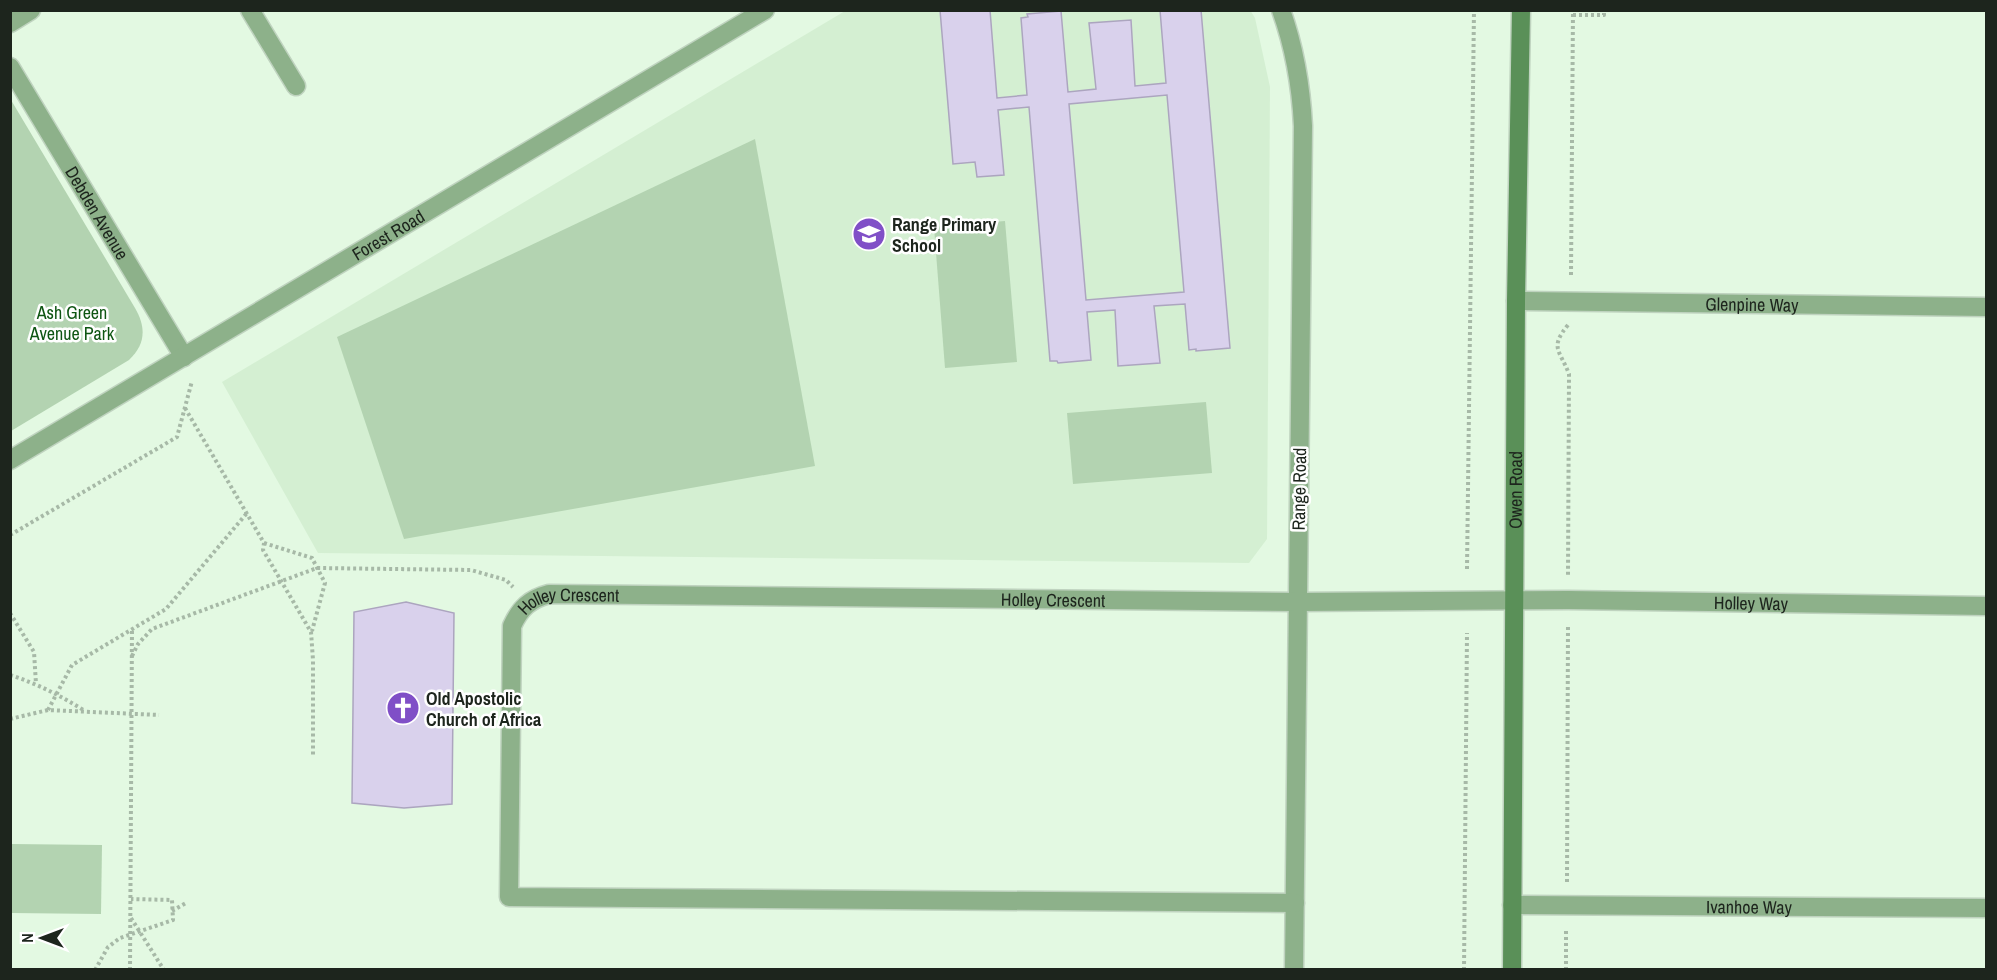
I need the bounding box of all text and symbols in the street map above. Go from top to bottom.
street label: Debden Avenue [60,161,135,264]
street label: Forest Road [347,203,429,266]
place label: Range Primary School [892,212,997,258]
school or university icon: Range Primary School [851,216,887,252]
street label: Glenpine Way [1705,291,1799,317]
park label: Ash Green Avenue Park [29,300,115,346]
street label: Range Road [1286,447,1312,531]
street label: Owen Road [1502,451,1528,529]
street label: Holley Crescent [511,581,619,620]
street label: Holley Crescent [1001,586,1105,612]
street label: Holley Way [1714,590,1789,616]
place label: Old Apostolic Church of Africa [426,686,542,732]
church icon: Old Apostolic Church of Africa [385,690,421,726]
street label: Ivanhoe Way [1706,894,1793,919]
north arrow [12,908,72,968]
text: N [16,933,38,943]

